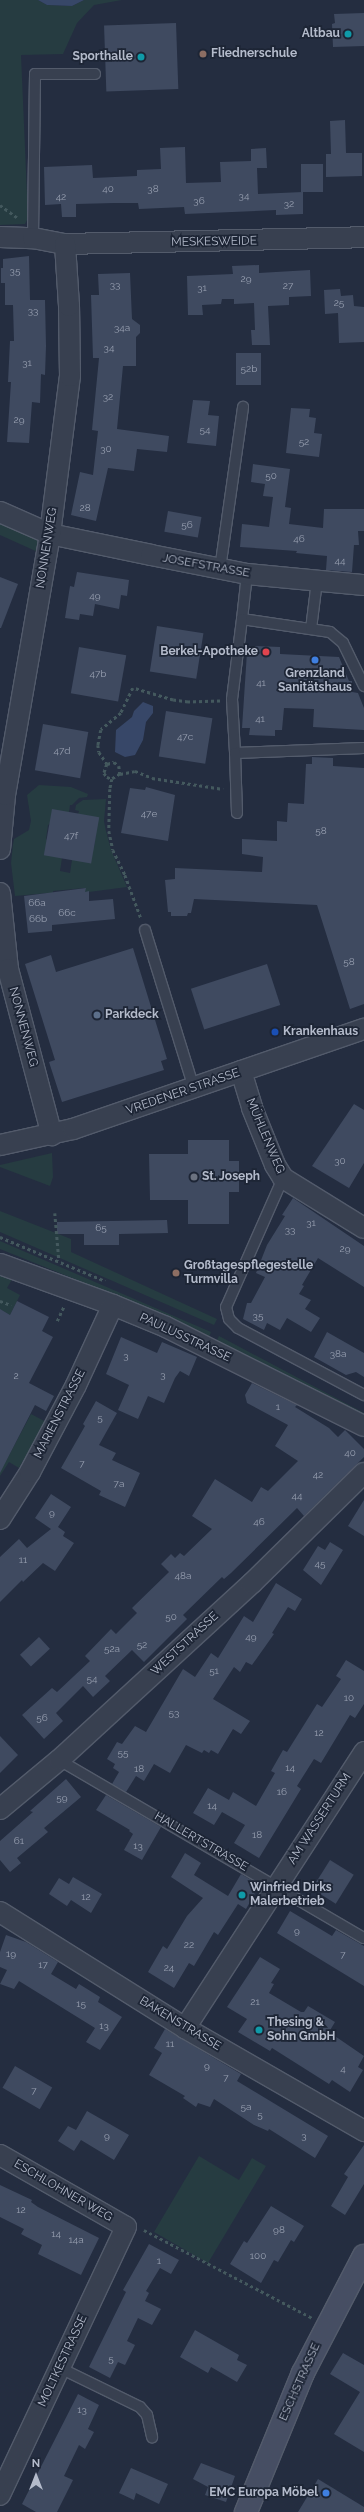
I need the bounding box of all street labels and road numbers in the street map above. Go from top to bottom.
street label: MESKESWEIDE [171,234,257,250]
street label: NONNENWEG [34,507,60,589]
street label: JOSEFSTRASSE [161,551,251,581]
street label: NONNENWEG [5,986,41,1068]
street label: VREDENER STRASSE [124,1066,242,1118]
street label: MÜHLENWEG [243,1096,287,1176]
street label: PAULUSSTRASSE [137,1311,233,1365]
street label: MARIENSTRASSE [31,1367,89,1461]
street label: WESTSTRASSE [148,1609,222,1679]
street label: AM WASSERTURM [285,1771,355,1867]
street label: HALLERTSTRASSE [152,1809,250,1875]
street label: BAKENSTRASSE [137,1994,223,2054]
street label: ESCHLOHNER WEG [11,2157,115,2225]
street label: MOLTKESTRASSE [35,2313,91,2409]
street label: ESCHSTRASSE [276,2341,324,2423]

